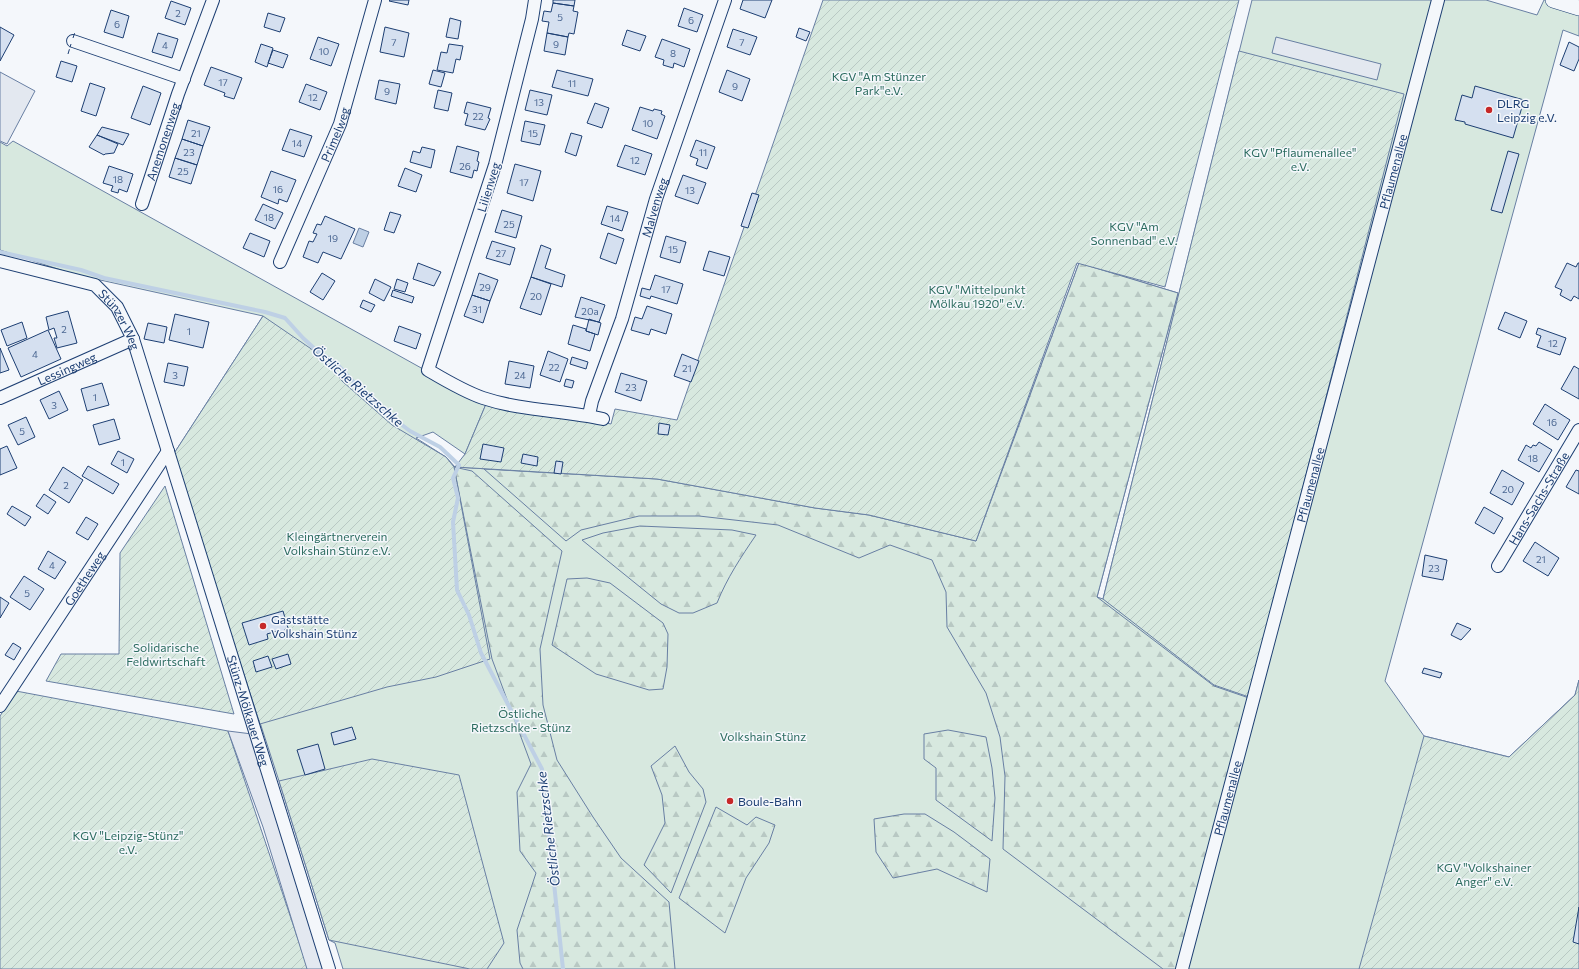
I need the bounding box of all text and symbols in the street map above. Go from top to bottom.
house number: 2 [175,7,181,19]
house number: 5 [557,11,563,23]
house number: 6 [688,14,694,26]
house number: 6 [114,18,120,30]
house number: 7 [391,36,397,48]
house number: 7 [739,36,745,48]
house number: 9 [553,38,559,50]
house number: 4 [162,39,168,51]
house number: 10 [319,45,329,57]
house number: 8 [670,47,676,59]
park label: KGV "Am Stünzer Park"e.V. [832,69,926,97]
house number: 17 [218,76,228,88]
house number: 11 [568,77,576,89]
house number: 9 [732,80,738,92]
house number: 9 [384,85,390,97]
house number: 12 [308,91,318,103]
house number: 13 [534,96,544,108]
place label: DLRG Leipzig e.V. [1497,96,1557,124]
street label: Anemonenweg [143,100,182,182]
street label: Primelweg [318,105,352,164]
marker: DLRG Leipzig e.V. [1484,105,1494,115]
house number: 22 [472,110,484,122]
house number: 10 [643,117,653,129]
house number: 21 [191,127,201,139]
house number: 15 [528,127,538,139]
street label: Pflaumenallee [1376,132,1409,210]
house number: 14 [292,137,302,149]
park label: KGV "Pflaumenallee" e.V. [1244,145,1356,173]
house number: 23 [183,146,195,158]
house number: 11 [699,146,707,158]
house number: 12 [630,154,640,166]
house number: 26 [459,160,471,172]
street label: Lilienweg [474,160,502,214]
house number: 25 [177,165,189,177]
house number: 18 [113,173,123,185]
street label: Malvenweg [639,175,670,239]
house number: 17 [519,176,529,188]
house number: 16 [273,183,283,195]
house number: 13 [685,184,695,196]
house number: 18 [264,211,274,223]
house number: 14 [610,212,620,224]
house number: 25 [503,218,515,230]
park label: KGV "Am Sonnenbad" e.V. [1091,219,1178,247]
house number: 19 [328,232,338,244]
house number: 15 [668,243,678,255]
house number: 27 [496,247,506,259]
house number: 29 [479,281,491,293]
park label: KGV "Mittelpunkt Mölkau 1920" e.V. [928,282,1026,310]
house number: 17 [661,283,671,295]
street label: Stünzer Weg [96,286,143,352]
house number: 20 [530,290,542,302]
house number: 31 [472,303,482,315]
house number: 20a [581,305,599,317]
house number: 2 [61,323,67,335]
house number: 1 [187,325,191,337]
house number: 12 [1548,337,1558,349]
water label: Östliche Rietzschke [309,342,407,430]
house number: 4 [32,348,38,360]
street label: Lessingweg [35,349,99,388]
house number: 22 [548,361,560,373]
house number: 21 [682,362,692,374]
house number: 3 [172,369,178,381]
house number: 24 [514,369,526,381]
house number: 23 [625,381,637,393]
house number: 1 [93,391,97,403]
house number: 3 [51,399,57,411]
house number: 16 [1547,416,1557,428]
house number: 5 [19,425,25,437]
street label: Pflaumenallee [1293,446,1327,524]
street label: Hans-Sachs-Straße [1505,449,1572,547]
house number: 18 [1528,452,1538,464]
house number: 1 [121,456,125,468]
house number: 2 [63,479,69,491]
house number: 20 [1502,483,1514,495]
park label: Kleingärtnerverein Volkshain Stünz e.V. [283,529,391,557]
street label: Goetheweg [61,548,107,608]
house number: 21 [1536,553,1546,565]
house number: 4 [49,559,55,571]
house number: 23 [1428,562,1440,574]
house number: 5 [24,587,30,599]
place label: Gaststätte Volkshain Stünz [271,612,357,640]
marker: Gaststätte Volkshain Stünz [258,621,268,631]
park label: Solidarische Feldwirtschaft [126,640,206,668]
street label: Stünz-Mölkauer Weg [225,653,273,768]
park label: Östliche Rietzschke - Stünz [471,706,571,734]
park label: Volkshain Stünz [720,729,806,743]
street label: Pflaumenallee [1211,759,1244,837]
water label: Östliche Rietzschke [533,770,563,887]
place label: Boule-Bahn [738,794,802,808]
marker: Boule-Bahn [725,796,735,806]
park label: KGV "Leipzig-Stünz" e.V. [73,828,183,856]
park label: KGV "Volkshainer Anger" e.V. [1436,860,1532,888]

